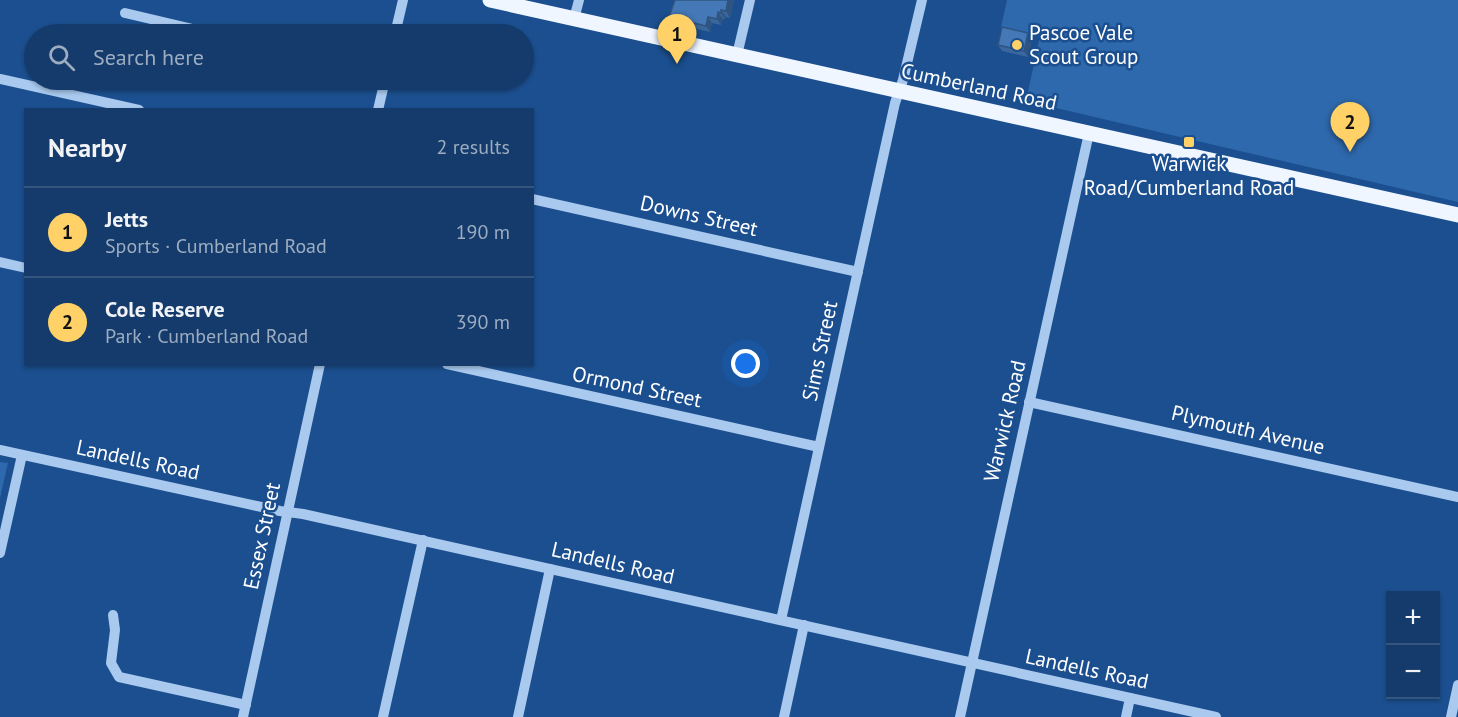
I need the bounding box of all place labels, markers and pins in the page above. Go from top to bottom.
pin: 1 [658,14,696,64]
place label: Pascoe Vale Scout Group [1029,19,1138,70]
marker: Pascoe Vale Scout Group [1010,38,1024,52]
pin: 2 [1330,102,1370,152]
marker: Warwick Road/Cumberland Road [1182,135,1196,149]
place label: Warwick Road/Cumberland Road [1084,150,1294,201]

